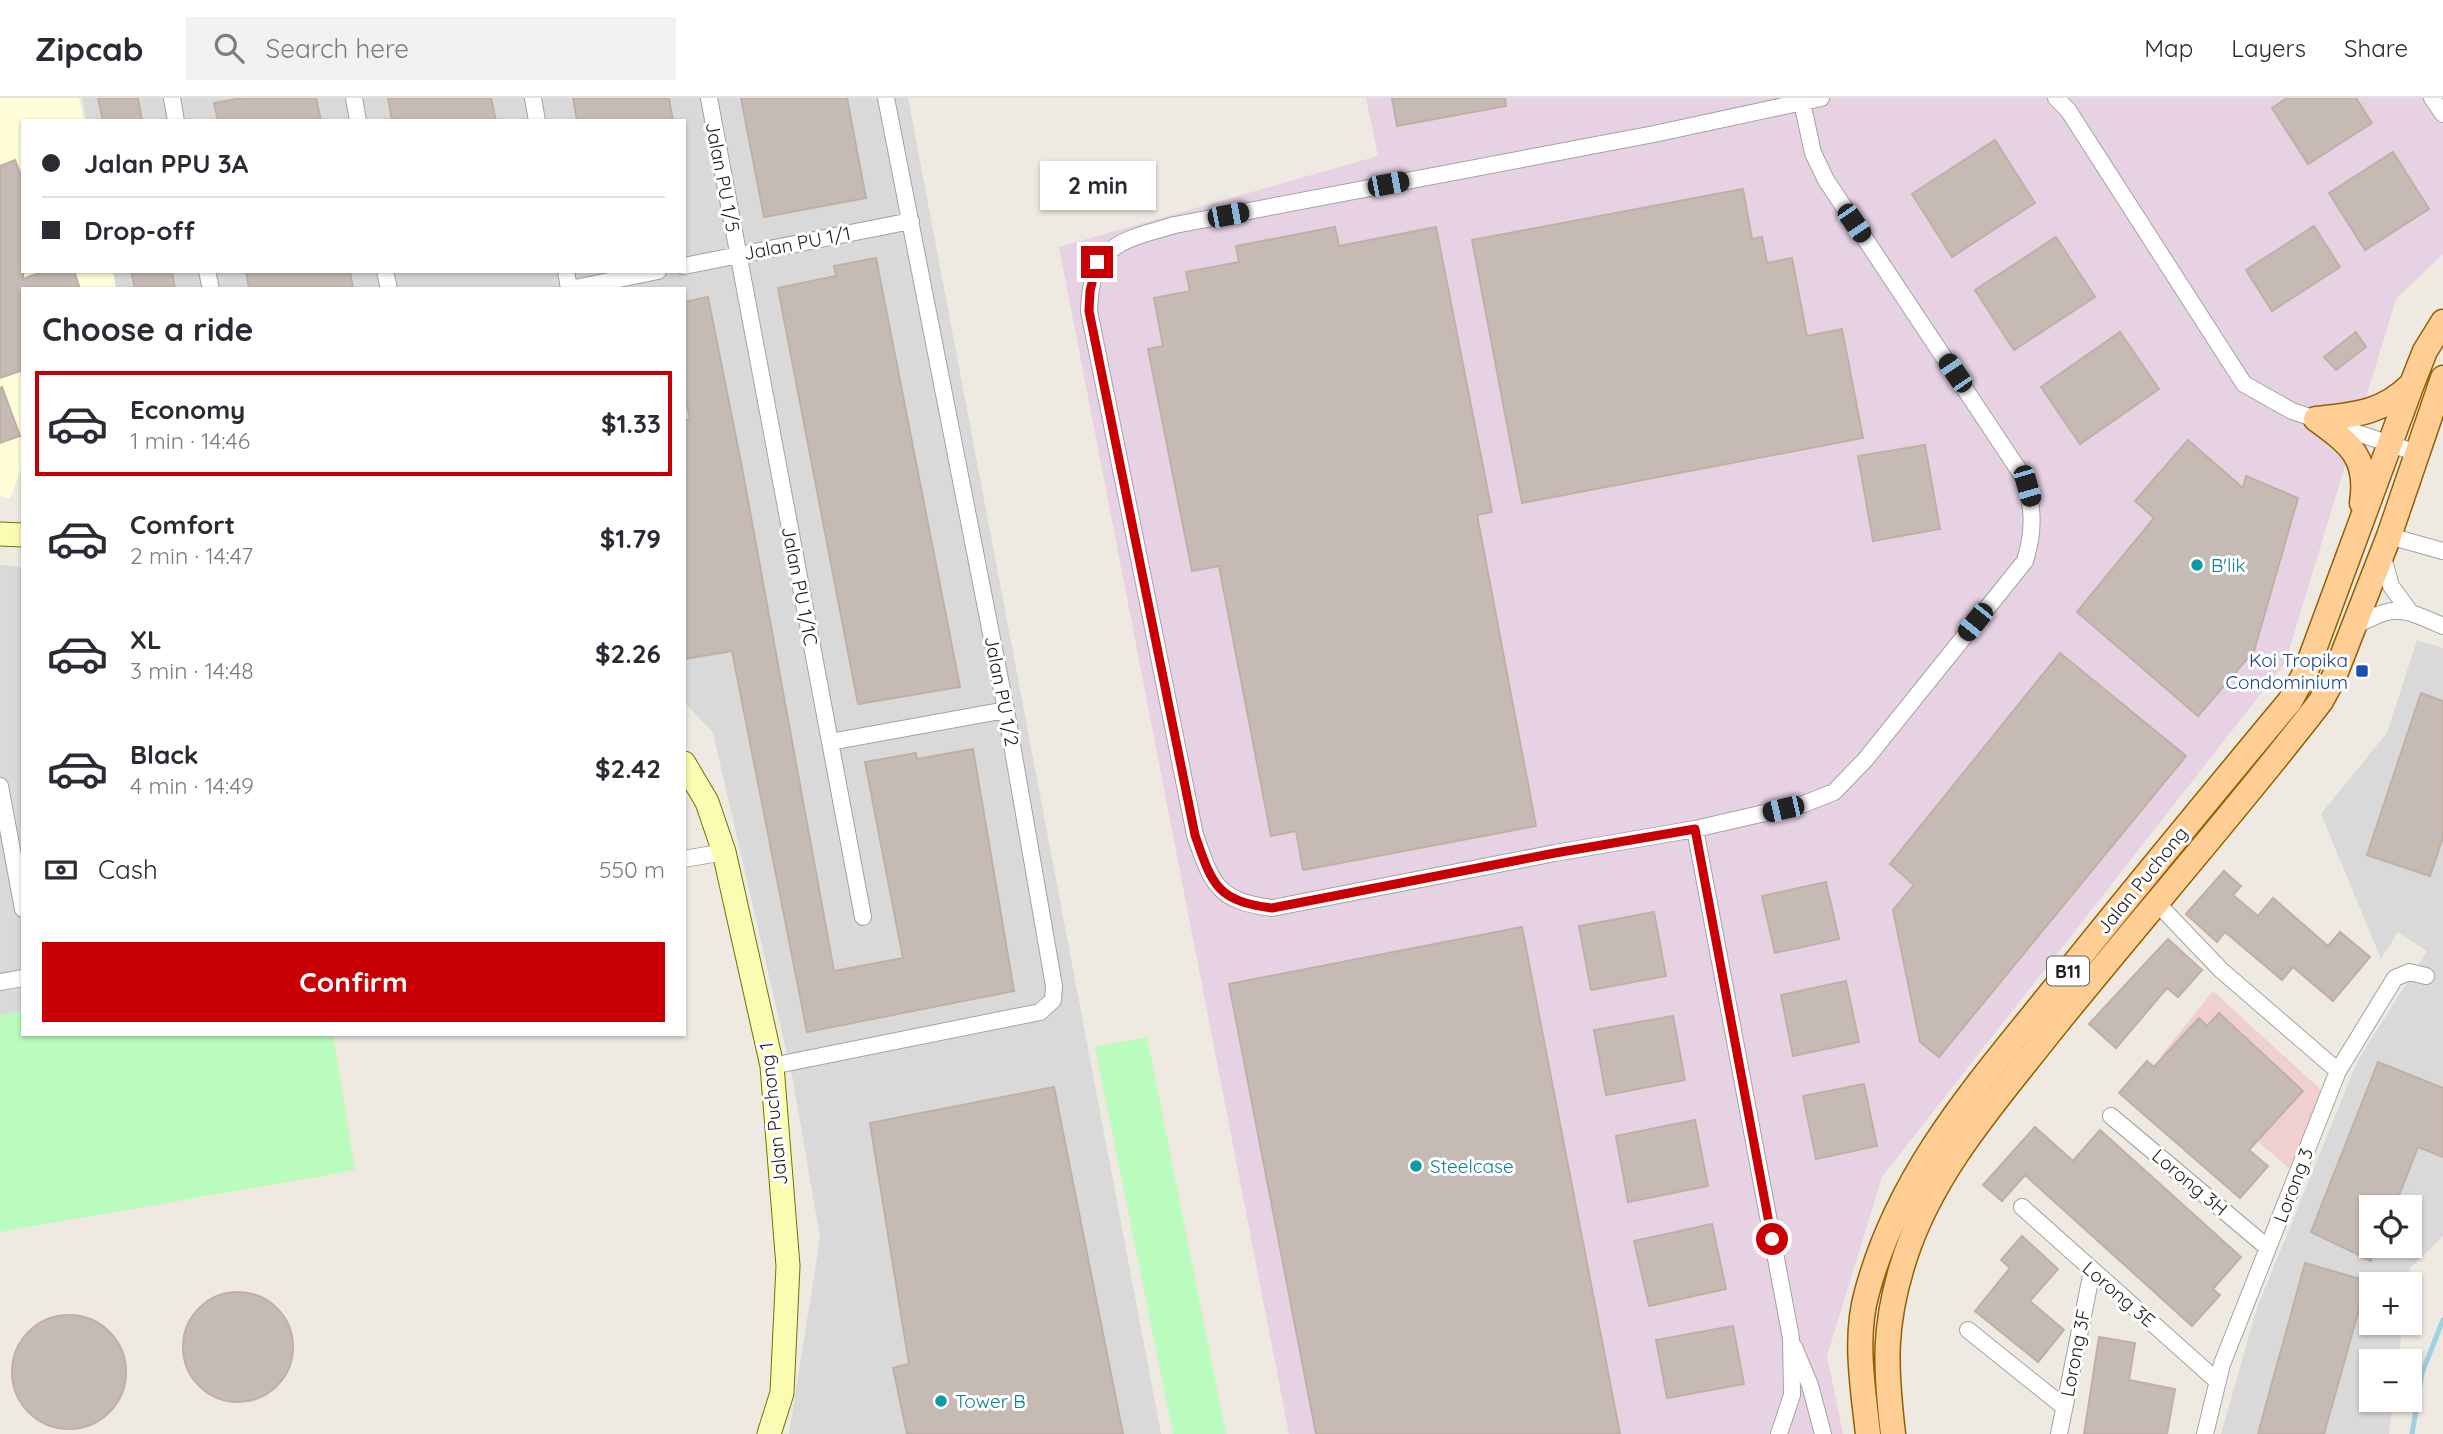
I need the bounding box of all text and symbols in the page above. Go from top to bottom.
search box [186,17,676,80]
text: Zipcab [35,28,144,69]
icon: search [210,29,248,67]
text: Search here [266,32,409,65]
text: Map [2144,33,2193,63]
text: Layers [2231,33,2306,63]
text: Share [2344,33,2408,63]
street label: Jalan PU 1/5 [701,120,745,234]
text: Jalan PPU 3A [84,147,248,180]
callout: 2 min [1039,160,1155,209]
car [1366,170,1411,198]
text: 2 min [1068,171,1128,200]
car [1834,200,1875,246]
car [1206,201,1251,229]
text: Drop-off [84,214,195,247]
street label: Jalan PU 1/1 [741,221,853,265]
route end [1081,246,1113,278]
text: Choose a ride [42,309,254,349]
car [1935,350,1976,396]
icon: car [46,392,109,455]
text: Economy [130,393,245,426]
text: $1.33 [601,407,661,440]
text: 1 min · 14:46 [130,426,250,455]
car [2012,463,2043,509]
icon: car [46,507,109,570]
text: Comfort [130,508,235,541]
text: $1.79 [600,522,661,555]
street label: Jalan PU 1/1C [777,524,823,648]
text: 2 min · 14:47 [130,541,253,570]
place label: B'lik [2211,553,2246,577]
marker: B'lik [2189,557,2205,573]
car [1954,599,1997,645]
icon: car [46,622,109,685]
text: XL [130,623,162,656]
street label: Jalan PU 1/2 [980,634,1024,748]
text: $2.26 [595,637,661,670]
place label: Koi Tropika Condominium [2226,648,2348,694]
text: 3 min · 14:48 [130,656,254,685]
marker: Koi Tropika Condominium [2354,663,2370,679]
icon: car [46,737,109,800]
text: Black [130,738,199,771]
text: $2.42 [595,752,661,785]
text: 4 min · 14:49 [130,771,254,800]
car [1761,794,1806,824]
street label: Jalan Puchong [2091,821,2193,939]
icon: cash [42,851,80,889]
text: Cash [98,853,158,886]
text: 550 m [599,855,665,884]
button: Confirm [42,942,665,1022]
road number: B11 [2047,956,2089,986]
street label: Jalan Puchong 1 [754,1041,792,1187]
street label: Lorong 3H [2147,1143,2233,1221]
street label: Lorong 3 [2268,1144,2318,1226]
place label: Steelcase [1430,1154,1514,1178]
marker: Steelcase [1408,1158,1424,1174]
map controls [2359,1195,2422,1412]
button: locate [2359,1195,2422,1258]
route start [1756,1223,1788,1255]
street label: Lorong 3E [2078,1256,2160,1332]
button: + [2359,1272,2422,1335]
street label: Lorong 3F [2055,1307,2095,1399]
button: − [2359,1349,2422,1412]
place label: Tower B [955,1389,1026,1413]
marker: Tower B [933,1393,949,1409]

